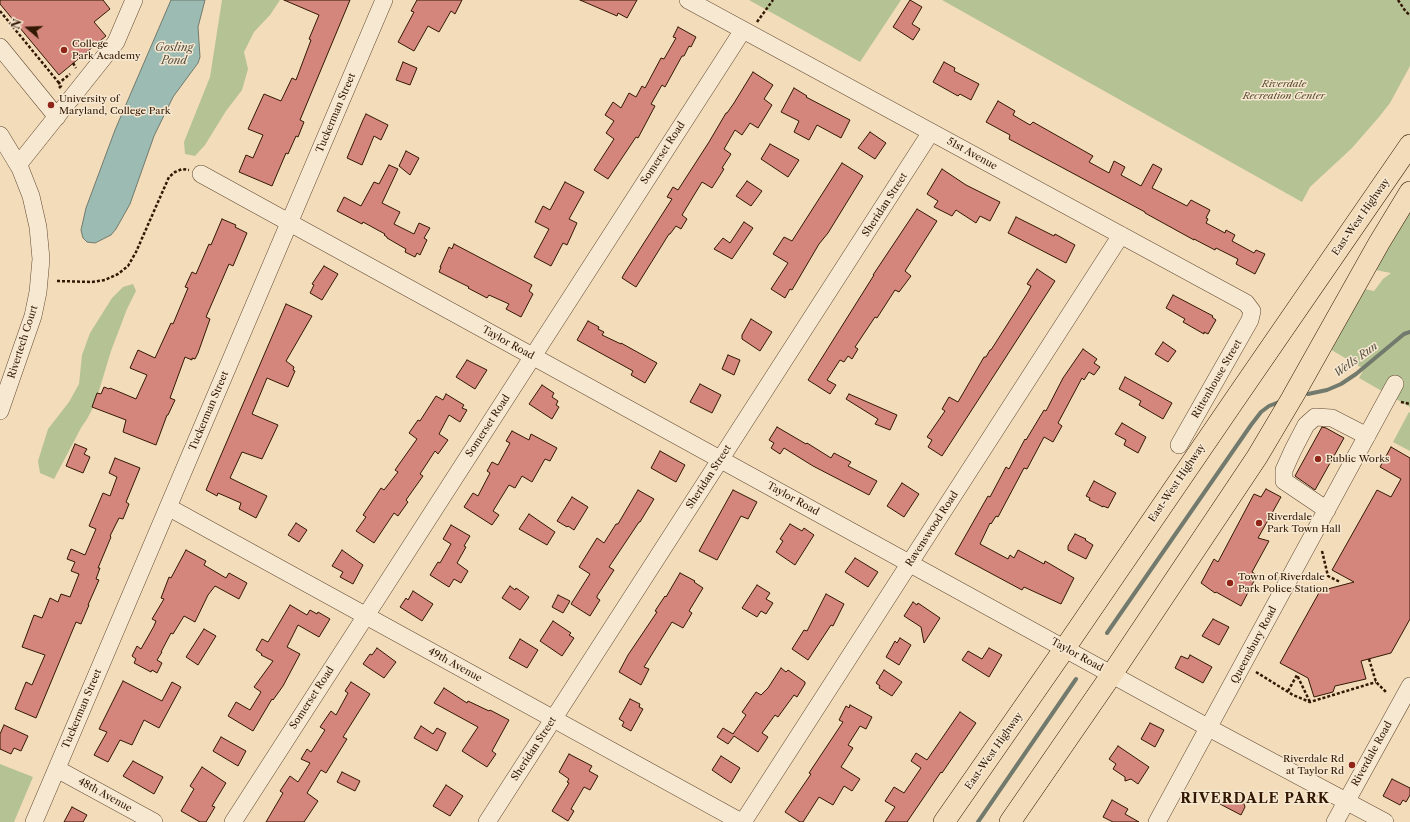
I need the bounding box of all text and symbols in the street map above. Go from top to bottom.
north arrow [8,8,48,48]
text: N [8,17,25,31]
place label: College Park Academy [72,38,140,62]
water label: Gosling Pond [155,41,193,67]
marker: College Park Academy [59,45,69,55]
street label: Tuckerman Street [314,71,358,155]
park label: Riverdale Recreation Center [1243,78,1325,102]
place label: University of Maryland, College Park [59,93,171,116]
marker: University of Maryland, College Park [46,100,56,110]
street label: Somerset Road [638,119,688,187]
street label: 51st Avenue [945,135,999,173]
street label: Sheridan Street [860,171,910,239]
street label: East-West Highway [1330,176,1392,258]
street label: Rivertech Court [6,304,40,380]
street label: Taylor Road [480,324,536,362]
street label: Rittenhouse Street [1190,338,1244,420]
water label: Wells Run [1332,340,1380,380]
street label: Tuckerman Street [187,369,231,453]
street label: Somerset Road [463,392,513,460]
street label: East-West Highway [1146,442,1208,524]
street label: Sheridan Street [684,443,734,511]
place label: Public Works [1326,453,1389,465]
marker: Public Works [1313,454,1323,464]
street label: Taylor Road [765,480,821,518]
street label: Ravenswood Road [903,489,961,569]
place label: Riverdale Park Town Hall [1267,511,1341,534]
marker: Riverdale Park Town Hall [1254,518,1264,528]
place label: Town of Riverdale Park Police Station [1238,571,1328,594]
marker: Town of Riverdale Park Police Station [1225,578,1235,588]
street label: Queensbury Road [1229,604,1279,686]
street label: Taylor Road [1049,636,1105,674]
street label: 49th Avenue [426,645,484,685]
street label: Somerset Road [287,664,337,732]
street label: Tuckerman Street [60,667,104,751]
street label: East-West Highway [963,710,1025,792]
street label: Sheridan Street [509,715,559,783]
street label: Riverdale Road [1349,719,1395,789]
place label: Riverdale Rd at Taylor Rd [1283,753,1344,776]
marker: Riverdale Rd at Taylor Rd [1347,760,1357,770]
street label: 48th Avenue [76,775,134,815]
district label: RIVERDALE PARK [1180,791,1330,807]

